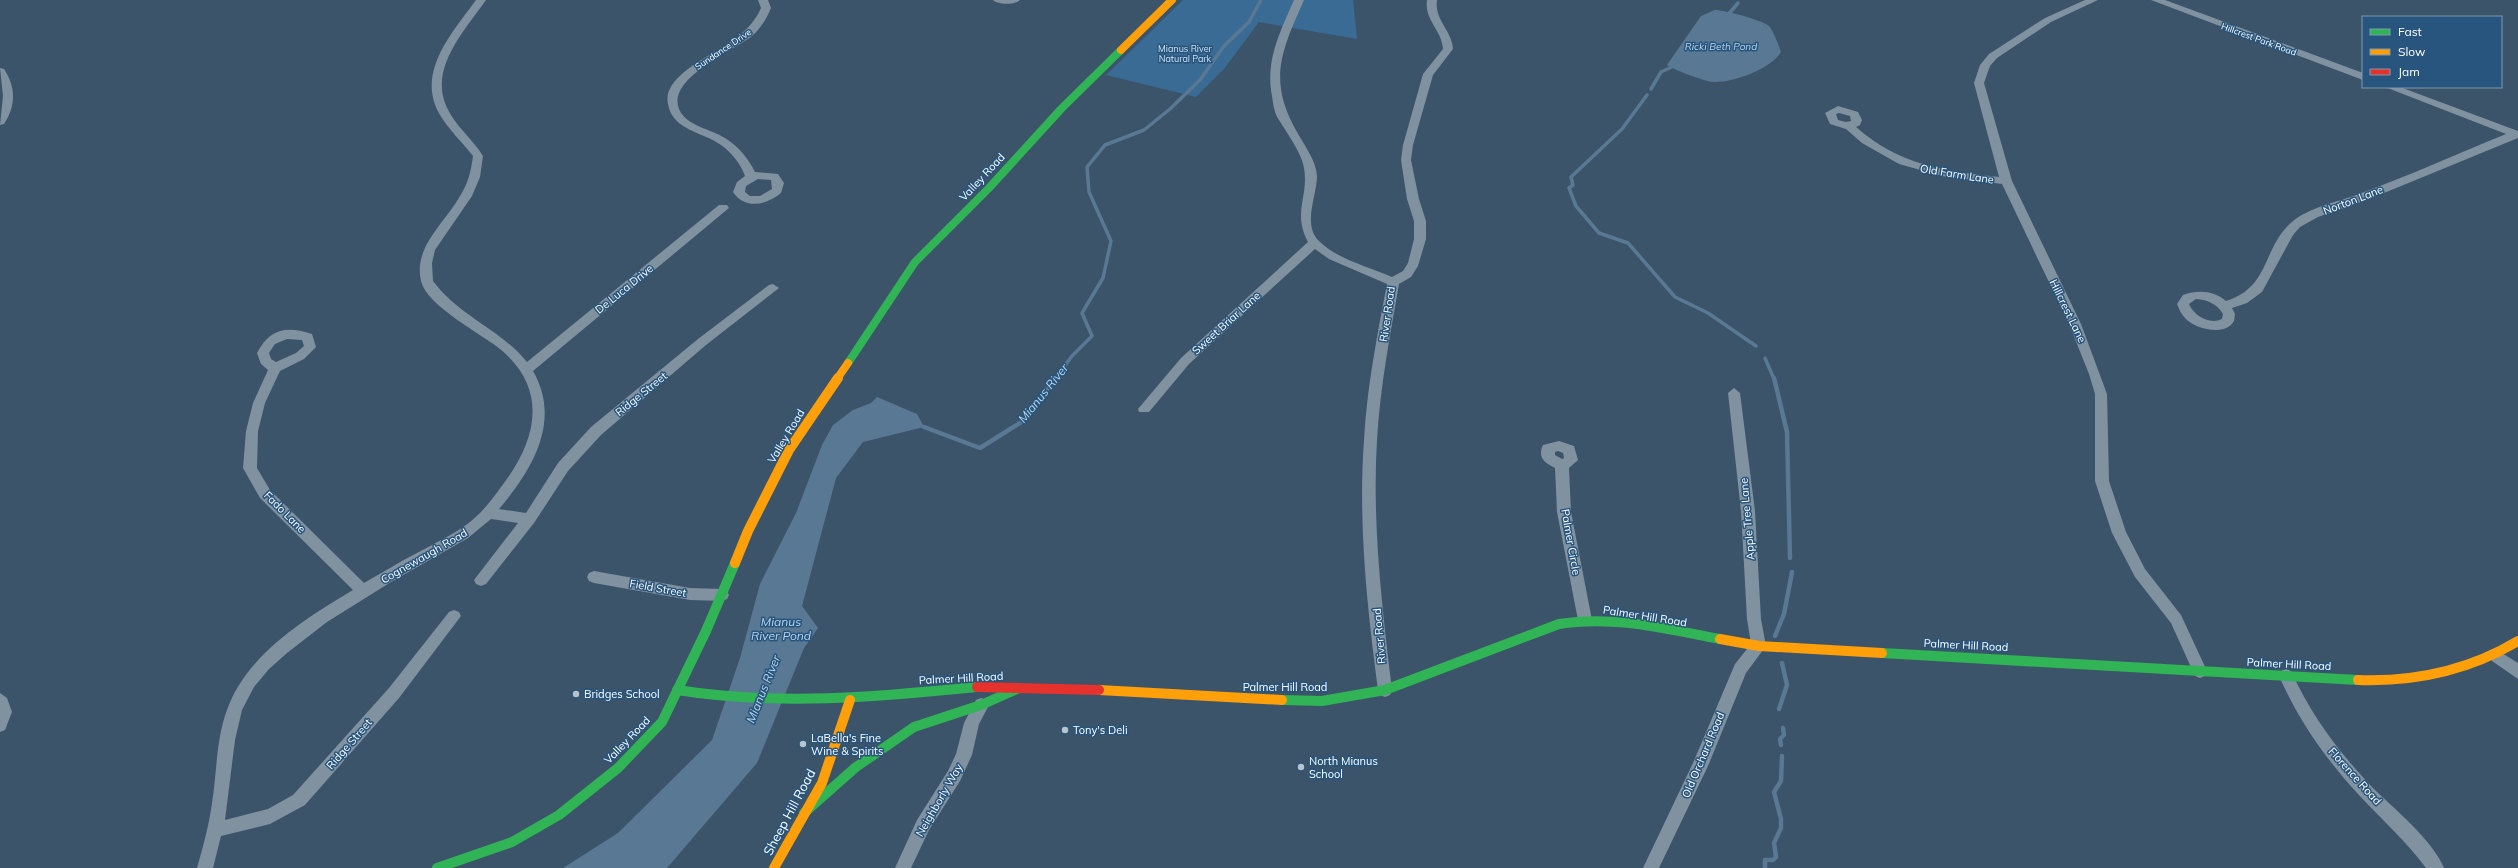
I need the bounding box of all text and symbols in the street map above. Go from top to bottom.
legend [2362,16,2502,88]
street label: Hillcrest Park Road [2220,20,2298,58]
text: Fast [2398,24,2422,39]
street label: Sundance Drive [693,26,753,72]
water label: Ricki Beth Pond [1685,40,1757,53]
park label: Mianus River Natural Park [1158,43,1213,64]
text: Slow [2398,44,2426,59]
text: Jam [2398,64,2420,79]
street label: Valley Road [956,150,1008,204]
street label: Old Farm Lane [1919,161,1995,187]
street label: Norton Lane [2321,182,2385,218]
street label: De Luca Drive [592,261,656,317]
street label: Hillcrest Lane [2047,277,2089,345]
street label: River Road [1376,285,1398,343]
street label: Sweet Briar Lane [1189,289,1263,357]
water label: Mianus River [1015,360,1072,426]
street label: Ridge Street [612,369,670,419]
street label: Valley Road [764,406,808,466]
street label: Apple Tree Lane [1736,477,1758,561]
street label: Fado Lane [261,488,309,536]
street label: Palmer Circle [1558,508,1584,576]
street label: Cognewaugh Road [378,526,470,586]
street label: Field Street [629,576,688,600]
street label: Palmer Hill Road [1602,602,1688,630]
street label: River Road [1370,608,1388,664]
water label: Mianus River Pond [751,614,812,643]
street label: Palmer Hill Road [1923,636,2009,654]
water label: Mianus River [743,652,784,725]
street label: Palmer Hill Road [2246,655,2332,673]
street label: Palmer Hill Road [918,669,1004,687]
street label: Palmer Hill Road [1243,680,1327,694]
place label: Bridges School [584,687,660,701]
marker: Bridges School [571,689,581,699]
street label: Old Orchard Road [1679,710,1727,800]
street label: Valley Road [601,713,653,767]
street label: Ridge Street [323,716,375,772]
place label: Tony's Deli [1073,723,1128,737]
marker: Tony's Deli [1060,725,1070,735]
place label: LaBella's Fine Wine & Spirits [811,731,883,758]
marker: LaBella's Fine Wine & Spirits [798,739,808,749]
street label: Florence Road [2326,744,2384,808]
place label: North Mianus School [1309,754,1378,781]
street label: Neighborly Way [912,761,966,839]
marker: North Mianus School [1296,762,1306,772]
street label: Sheep Hill Road [760,766,818,858]

